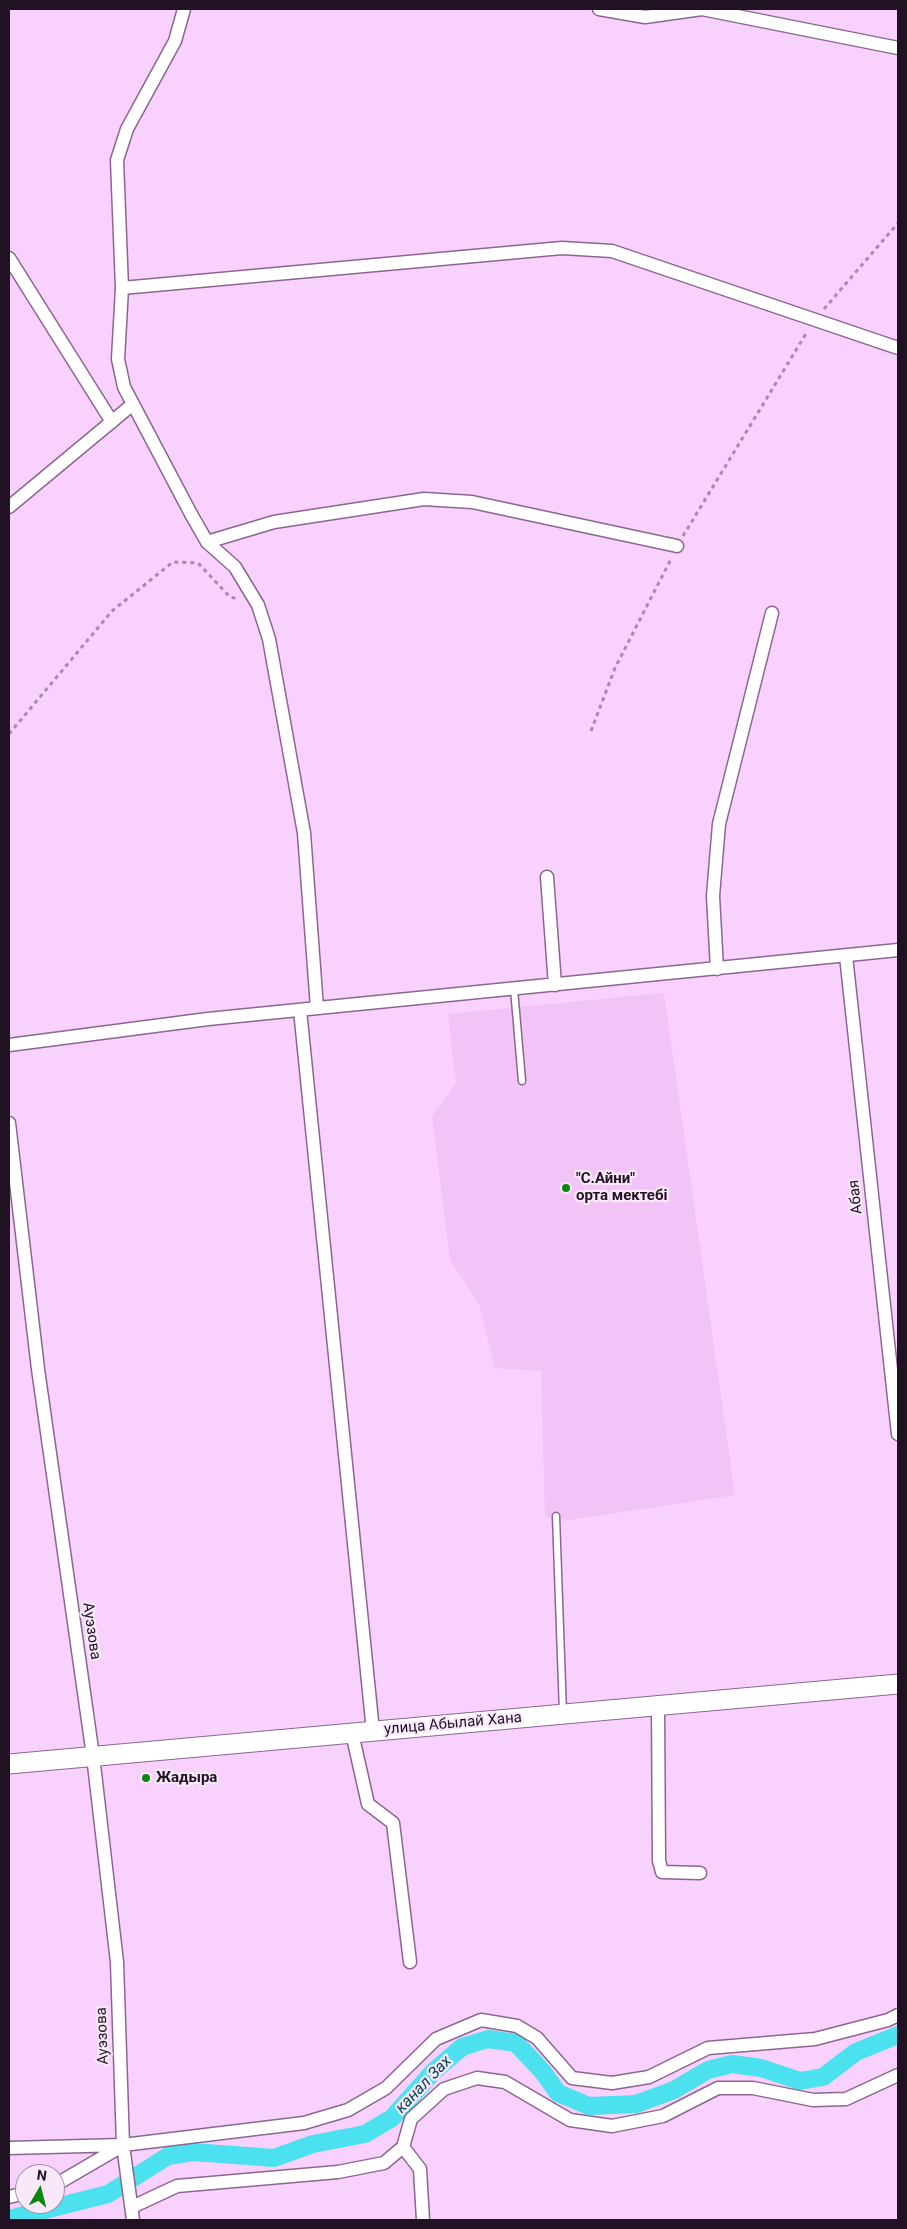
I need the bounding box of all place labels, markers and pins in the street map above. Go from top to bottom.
place label: "С.Айни" орта мектебі [576,1170,667,1205]
marker: "С.Айни" орта мектебі [560,1182,572,1194]
place label: Жадыра [156,1769,217,1787]
marker: Жадыра [140,1772,152,1784]

